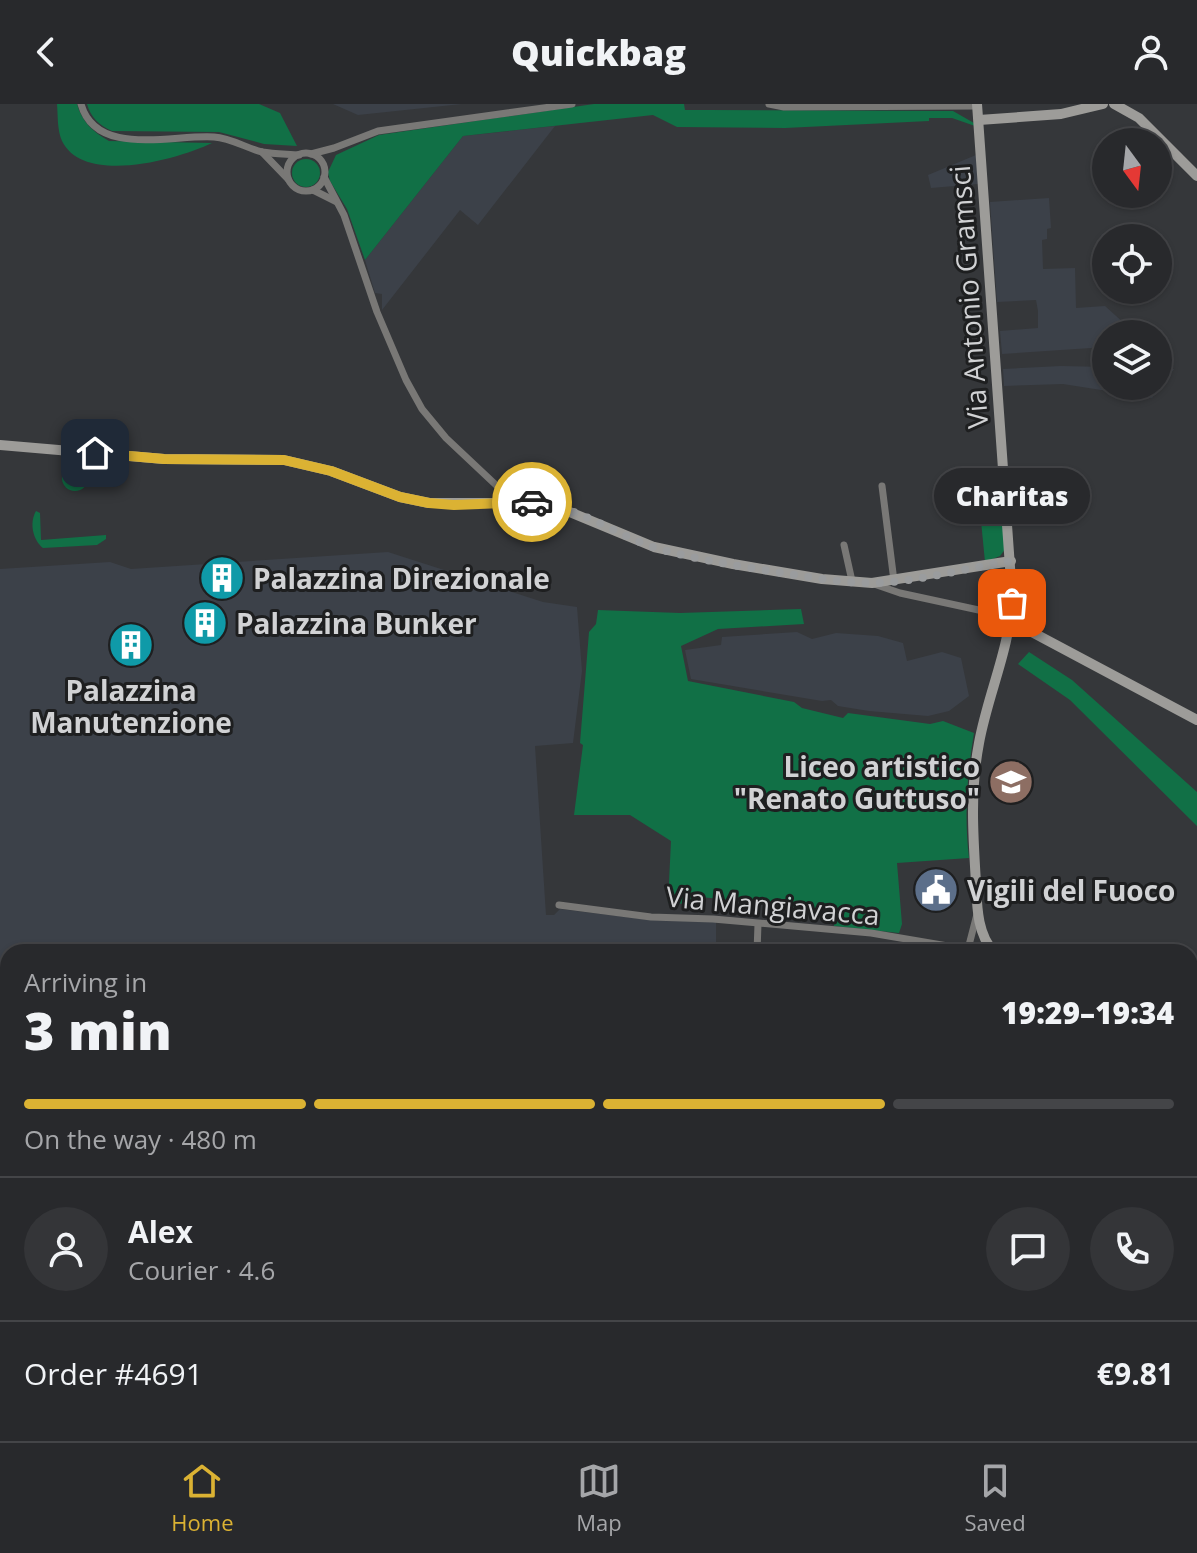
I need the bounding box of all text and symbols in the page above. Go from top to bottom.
text: Quickbag [511,28,686,77]
icon: back [24,30,68,74]
icon: person [1129,30,1173,74]
north arrow [1092,128,1172,208]
map controls [1092,128,1172,400]
street label: Via Antonio Gramsci [940,164,996,430]
button: locate [1092,224,1172,304]
button: layers [1092,320,1172,400]
pin [61,419,129,487]
icon: home [73,431,117,475]
courier [492,462,572,542]
callout: Charitas [934,467,1090,523]
text: Charitas [956,478,1068,514]
icon: car [510,480,554,524]
building icon: Palazzina Direzionale [198,554,246,602]
place label: Palazzina Direzionale [253,559,550,597]
pin [978,569,1046,637]
icon: bag [990,581,1034,625]
building icon: Palazzina Bunker [181,599,229,647]
place label: Palazzina Bunker [236,604,477,642]
building icon: Palazzina Manutenzione [107,621,155,669]
place label: Palazzina Manutenzione [30,671,232,741]
place label: Liceo artistico "Renato Guttuso" [734,747,980,817]
school or university icon: Liceo artistico "Renato Guttuso" [987,758,1035,806]
public building icon: Vigili del Fuoco [912,866,960,914]
place label: Vigili del Fuoco [967,871,1175,909]
street label: Via Mangiavacca [665,877,881,933]
text: Arriving in [24,964,147,1000]
text: 19:29–19:34 [1001,992,1174,1033]
text: 3 min [24,994,172,1065]
text: On the way · 480 m [24,1121,257,1157]
button: person [24,1207,108,1291]
button: chat [986,1207,1070,1291]
button: phone [1090,1207,1174,1291]
text: Alex [128,1211,193,1252]
text: Courier · 4.6 [128,1252,275,1288]
text: Order #4691 [24,1353,203,1394]
text: €9.81 [1097,1353,1174,1394]
tab: Home [171,1459,234,1537]
tab: Map [576,1459,622,1537]
tab: Saved [965,1459,1026,1537]

